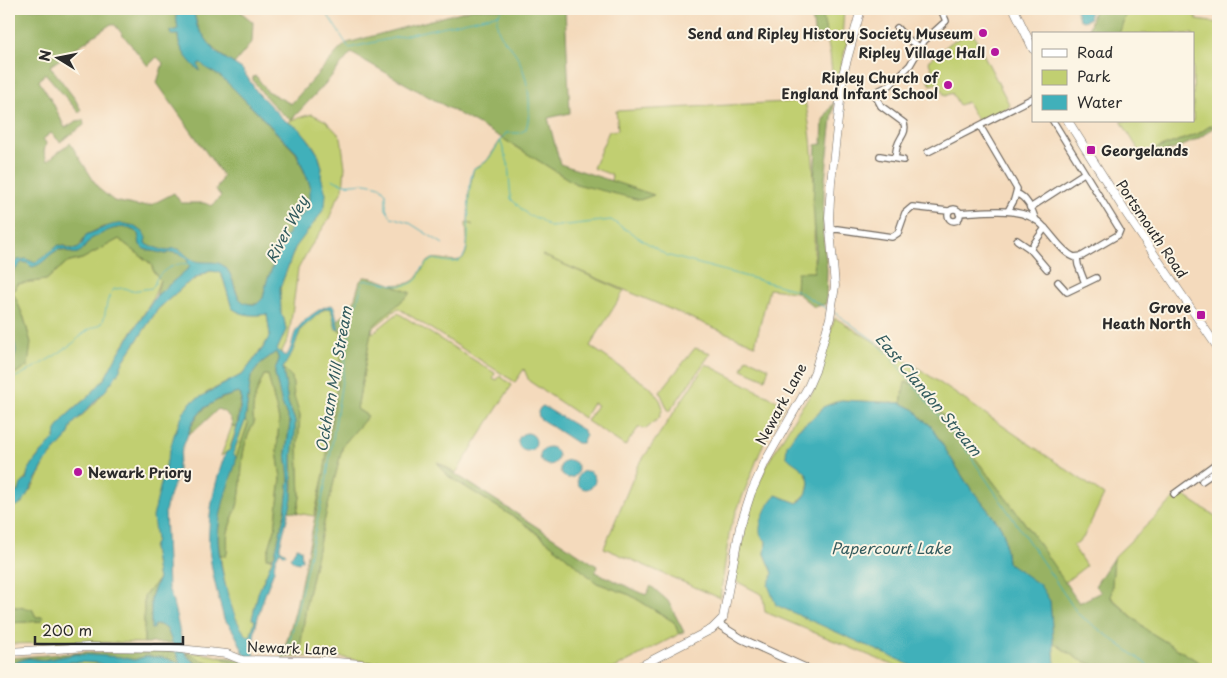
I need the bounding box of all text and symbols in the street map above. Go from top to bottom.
place label: Send and Ripley History Society Museum [687,23,973,44]
marker: Send and Ripley History Society Museum [977,27,989,39]
north arrow [32,32,82,82]
legend [1032,32,1194,122]
text: Road [1077,40,1113,63]
place label: Ripley Village Hall [858,42,985,63]
marker: Ripley Village Hall [989,46,1001,58]
text: N [33,48,56,63]
text: Park [1077,64,1111,87]
place label: Ripley Church of England Infant School [782,67,939,104]
marker: Ripley Church of England Infant School [942,79,954,91]
text: Water [1077,90,1122,113]
place label: Georgelands [1101,140,1189,161]
marker: Georgelands [1085,144,1097,156]
street label: Portsmouth Road [1111,176,1193,282]
water label: River Wey [259,190,314,267]
place label: Grove Heath North [1102,297,1191,334]
water label: Ockham Mill Stream [309,304,357,454]
marker: Grove Heath North [1195,309,1207,321]
water label: East Clandon Stream [871,327,988,461]
street label: Newark Lane [750,359,812,449]
place label: Newark Priory [88,462,192,483]
marker: Newark Priory [72,466,84,478]
water label: Papercourt Lake [831,536,952,559]
scale bar [35,613,182,645]
text: 200 m [42,618,92,641]
street label: Newark Lane [246,636,338,660]

